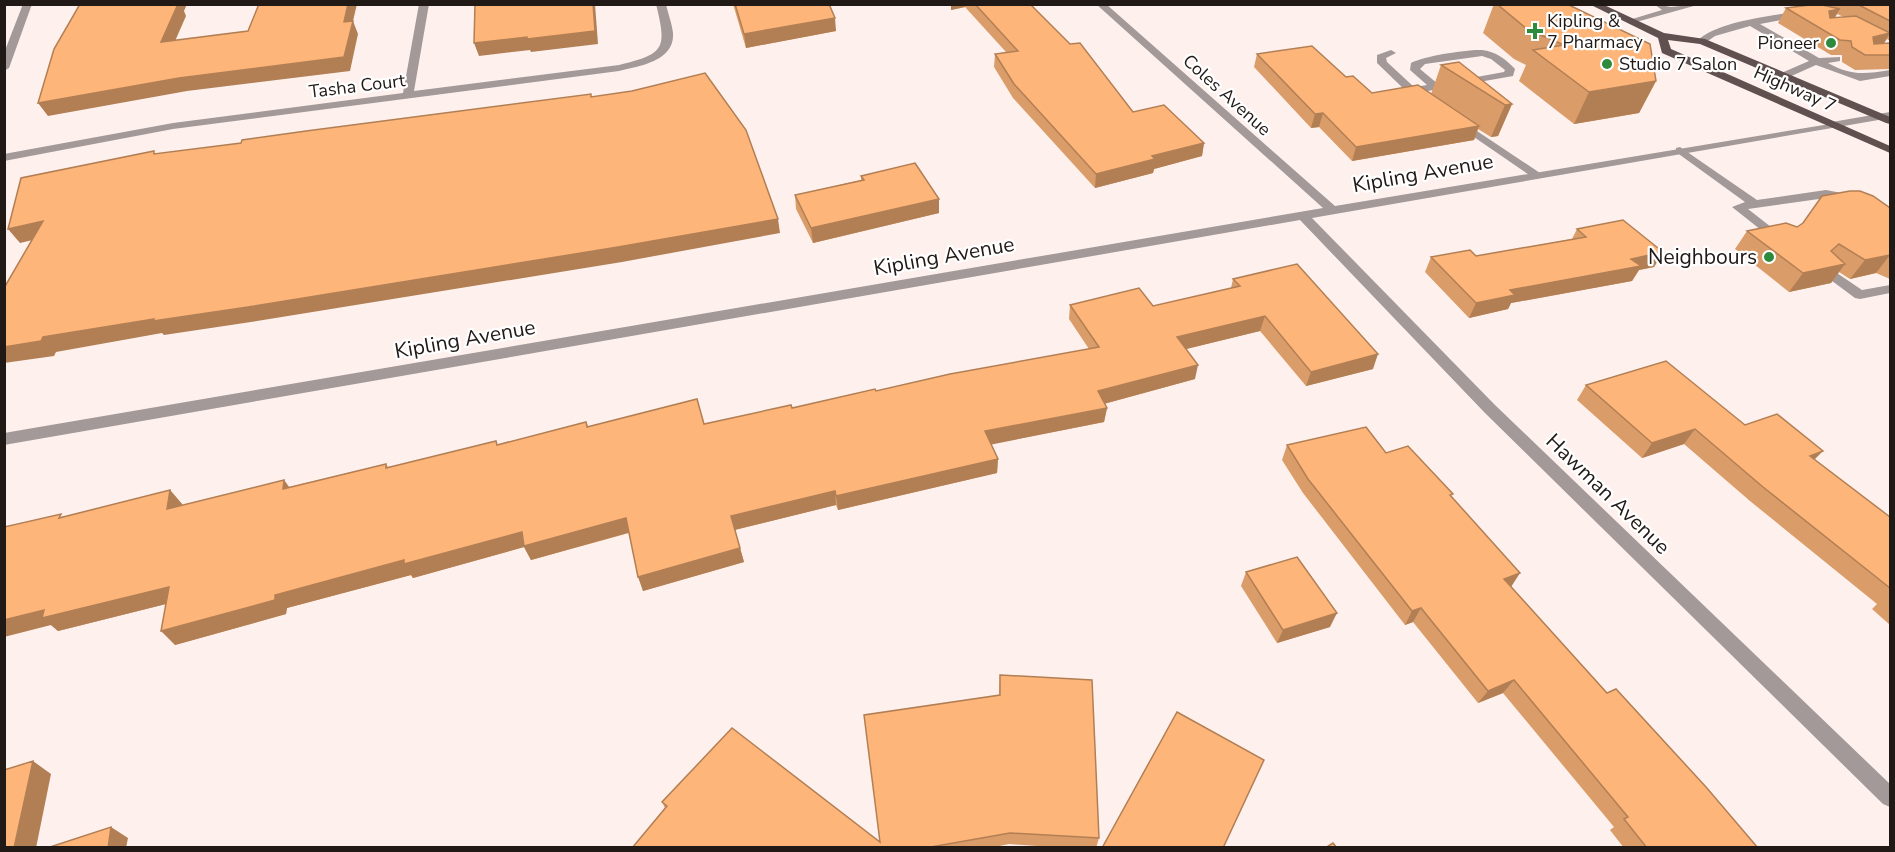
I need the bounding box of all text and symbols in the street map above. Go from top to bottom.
place label: Kipling & 7 Pharmacy [1547,9,1643,54]
marker: Kipling & 7 Pharmacy [1528,24,1542,38]
place label: Pioneer [1758,31,1820,55]
marker: Pioneer [1824,36,1838,50]
street label: Coles Avenue [1178,49,1276,141]
place label: Studio 7 Salon [1619,52,1737,76]
marker: Studio 7 Salon [1600,57,1614,71]
street label: Highway 7 [1750,60,1840,118]
street label: Tasha Court [307,68,407,104]
street label: Kipling Avenue [1350,147,1496,199]
street label: Kipling Avenue [871,230,1017,282]
place label: Neighbours [1648,243,1757,271]
marker: Neighbours [1762,250,1776,264]
street label: Kipling Avenue [392,313,538,365]
street label: Hawman Avenue [1540,427,1676,561]

